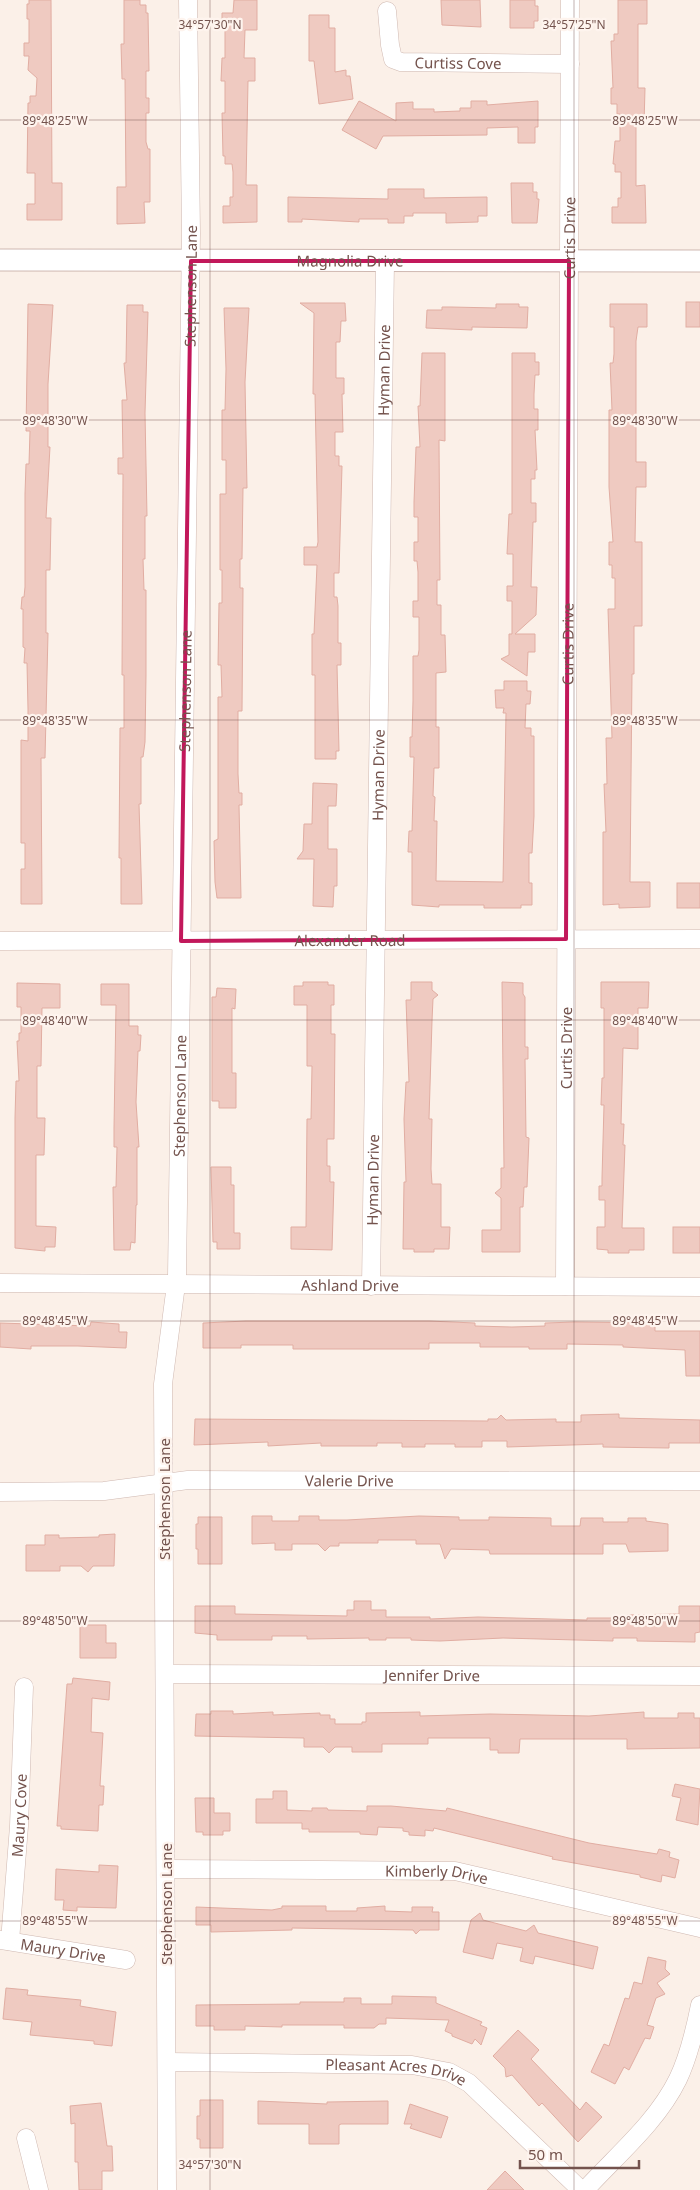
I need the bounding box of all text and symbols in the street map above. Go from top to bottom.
text: 34°57'30"N [178,16,242,33]
text: 34°57'25"N [542,16,606,33]
street label: Curtiss Cove [414,52,502,73]
text: 89°48'25"W [22,112,88,129]
text: 89°48'25"W [612,112,678,129]
street label: Curtis Drive [559,197,579,279]
street label: Stephenson Lane [179,225,201,347]
street label: Magnolia Drive [297,250,403,271]
street label: Hyman Drive [373,324,394,416]
text: 89°48'30"W [22,412,88,429]
text: 89°48'30"W [612,412,678,429]
street label: Curtis Drive [557,603,578,685]
street label: Stephenson Lane [174,630,196,752]
text: 89°48'35"W [22,712,88,729]
text: 89°48'35"W [612,712,678,729]
street label: Hyman Drive [367,729,389,821]
street label: Alexander Road [294,930,406,950]
street label: Curtis Drive [556,1007,576,1089]
text: 89°48'40"W [22,1012,88,1029]
text: 89°48'40"W [612,1012,678,1029]
street label: Stephenson Lane [169,1035,190,1157]
street label: Hyman Drive [362,1134,383,1226]
street label: Ashland Drive [301,1275,399,1295]
text: 89°48'45"W [22,1312,88,1329]
text: 89°48'45"W [612,1312,678,1329]
street label: Stephenson Lane [154,1438,174,1560]
street label: Valerie Drive [305,1470,394,1490]
text: 89°48'50"W [22,1612,88,1629]
text: 89°48'50"W [612,1612,678,1629]
street label: Jennifer Drive [382,1665,480,1685]
street label: Maury Cove [7,1773,31,1858]
street label: Stephenson Lane [156,1843,176,1965]
street label: Kimberly Drive [385,1861,490,1888]
text: 89°48'55"W [22,1912,88,1929]
text: 89°48'55"W [612,1912,678,1929]
street label: Maury Drive [19,1933,107,1967]
street label: Pleasant Acres Drive [325,2054,471,2090]
scale bar [520,2138,639,2170]
text: 50 m [528,2144,563,2164]
text: 34°57'30"N [178,2156,242,2173]

